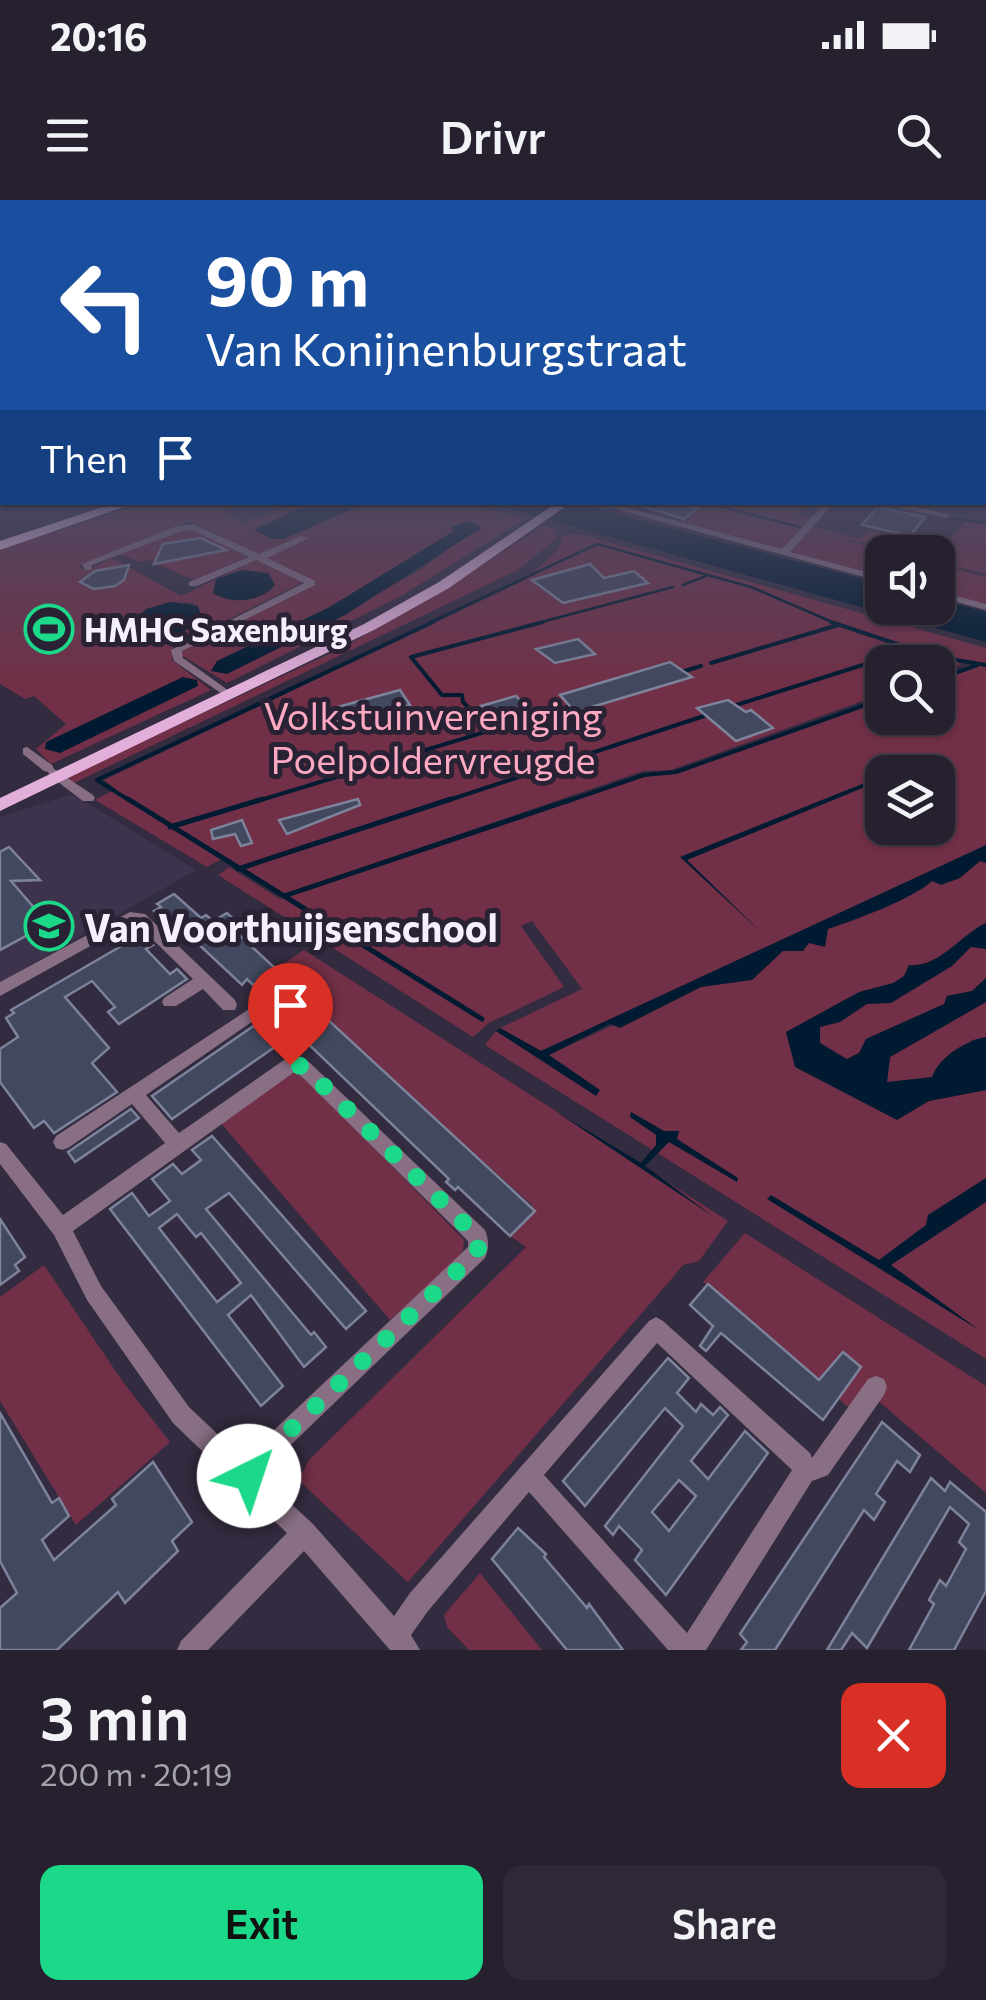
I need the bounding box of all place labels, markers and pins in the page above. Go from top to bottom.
sports icon: HMHC Saxenburg [23,603,75,655]
place label: HMHC Saxenburg [84,609,348,649]
school or university icon: Van Voorthuijsenschool [23,900,75,952]
place label: Van Voorthuijsenschool [84,903,498,950]
pin [248,963,333,1066]

